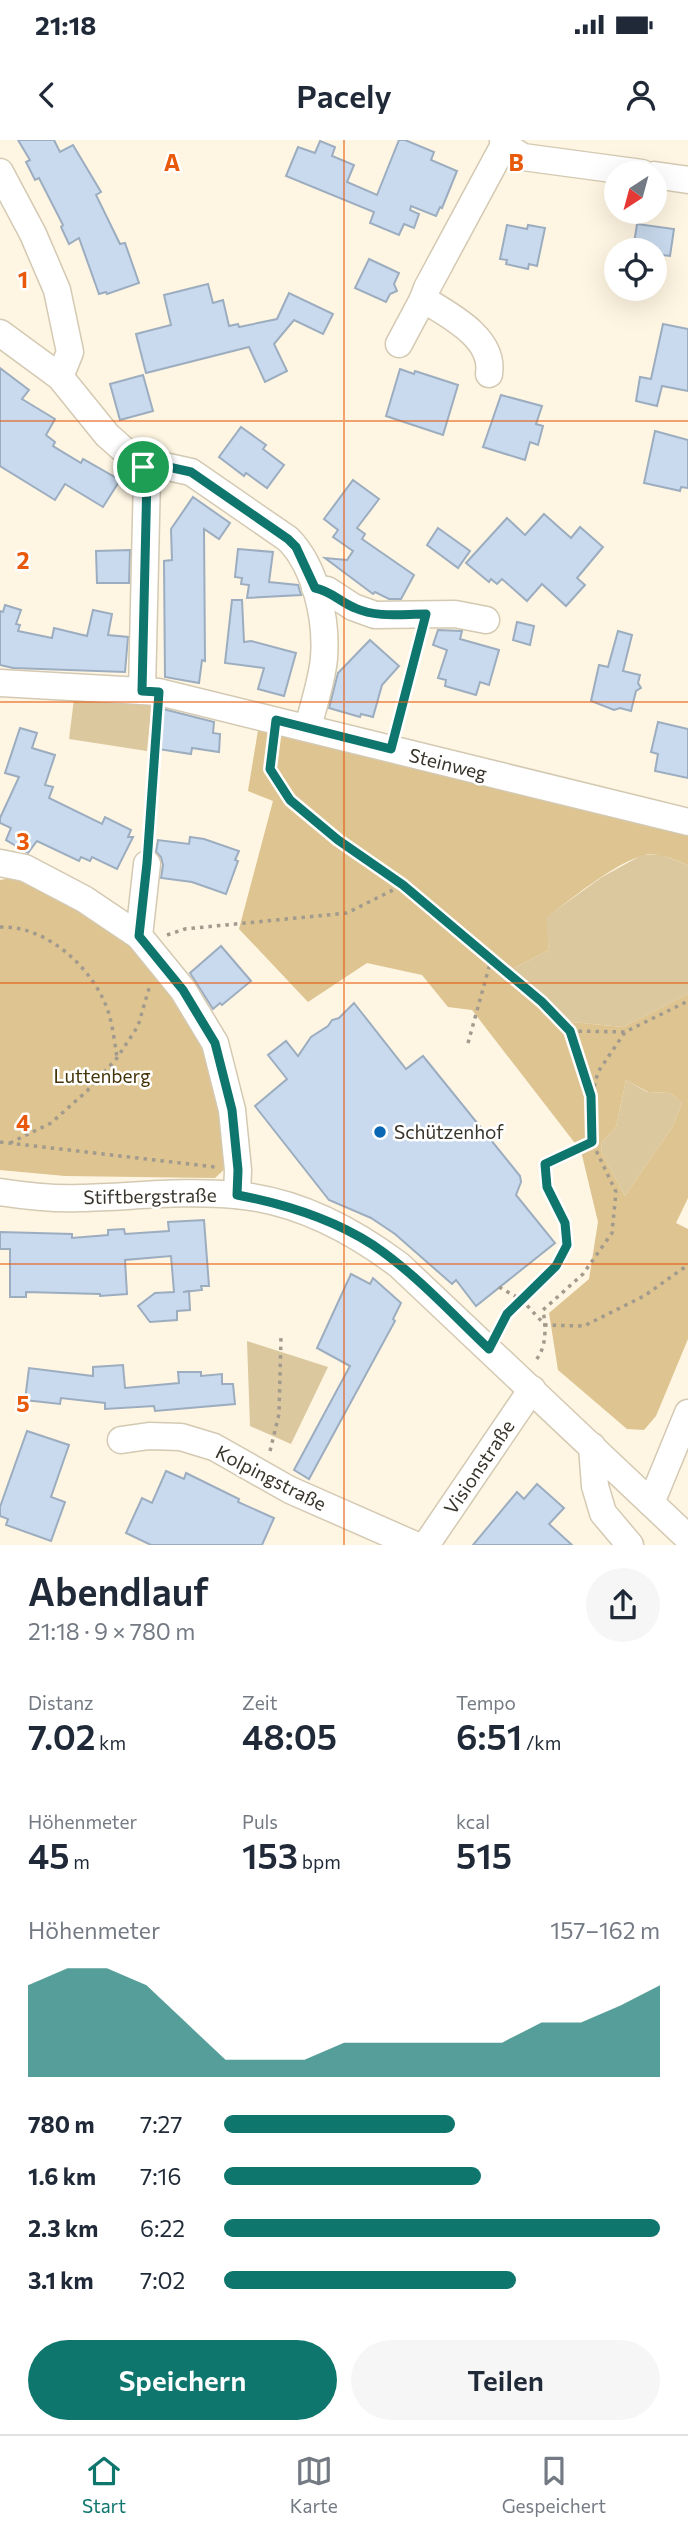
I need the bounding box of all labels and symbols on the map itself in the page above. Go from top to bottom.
text: A [164,148,181,176]
text: B [508,148,524,176]
north arrow [604,161,667,224]
text: 1 [18,265,28,293]
pin [113,437,173,497]
text: 2 [16,546,30,574]
street label: Steinweg [407,743,489,784]
text: 3 [16,827,30,855]
park label: Luttenberg [54,1064,151,1087]
text: 4 [16,1108,30,1136]
place label: Schützenhof [394,1120,504,1143]
marker: Schützenhof [372,1124,388,1140]
street label: Stiftbergstraße [83,1183,217,1208]
text: 5 [16,1389,30,1417]
street label: Visionstraße [439,1415,519,1518]
street label: Kolpingstraße [212,1440,330,1515]

